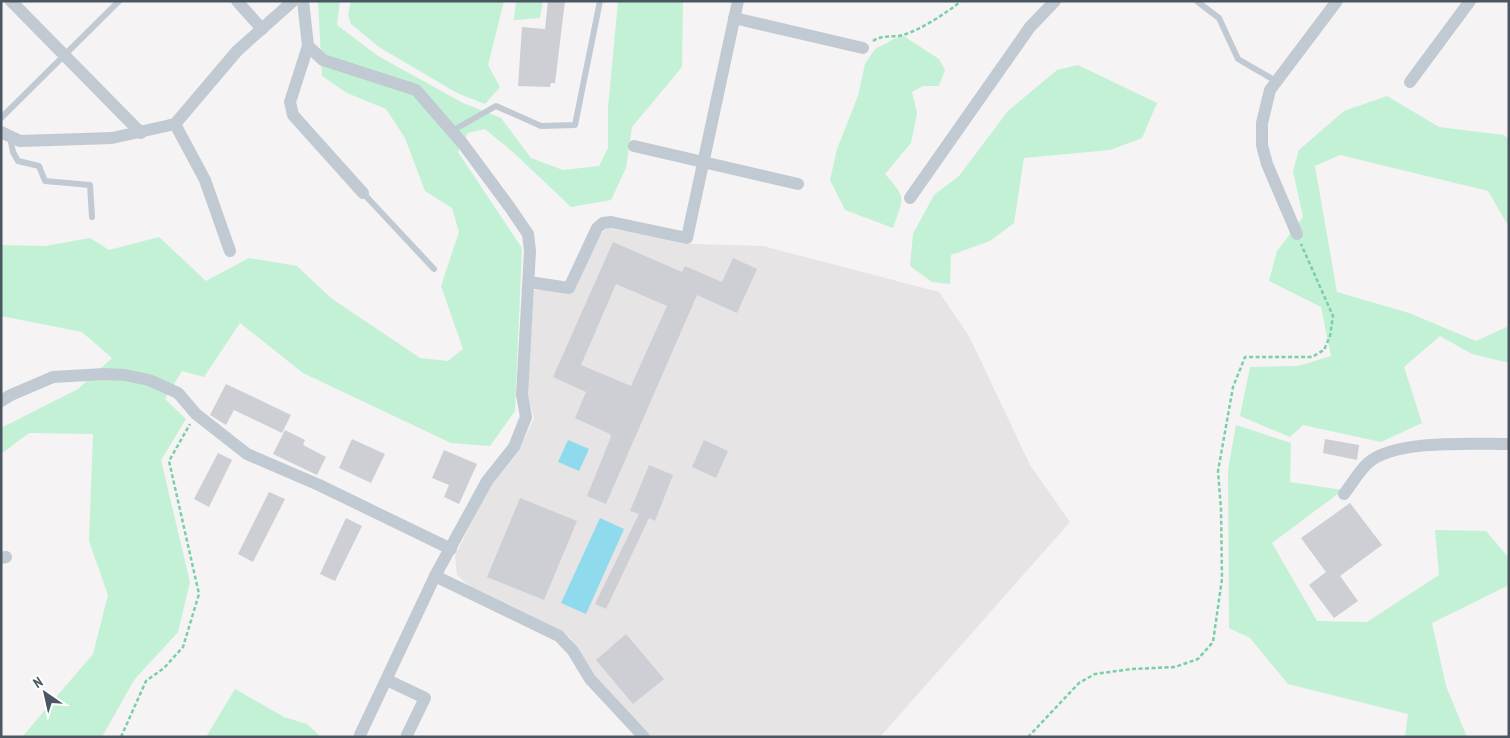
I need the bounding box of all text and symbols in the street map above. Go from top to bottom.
north arrow [20,668,70,718]
text: N [30,673,46,692]

